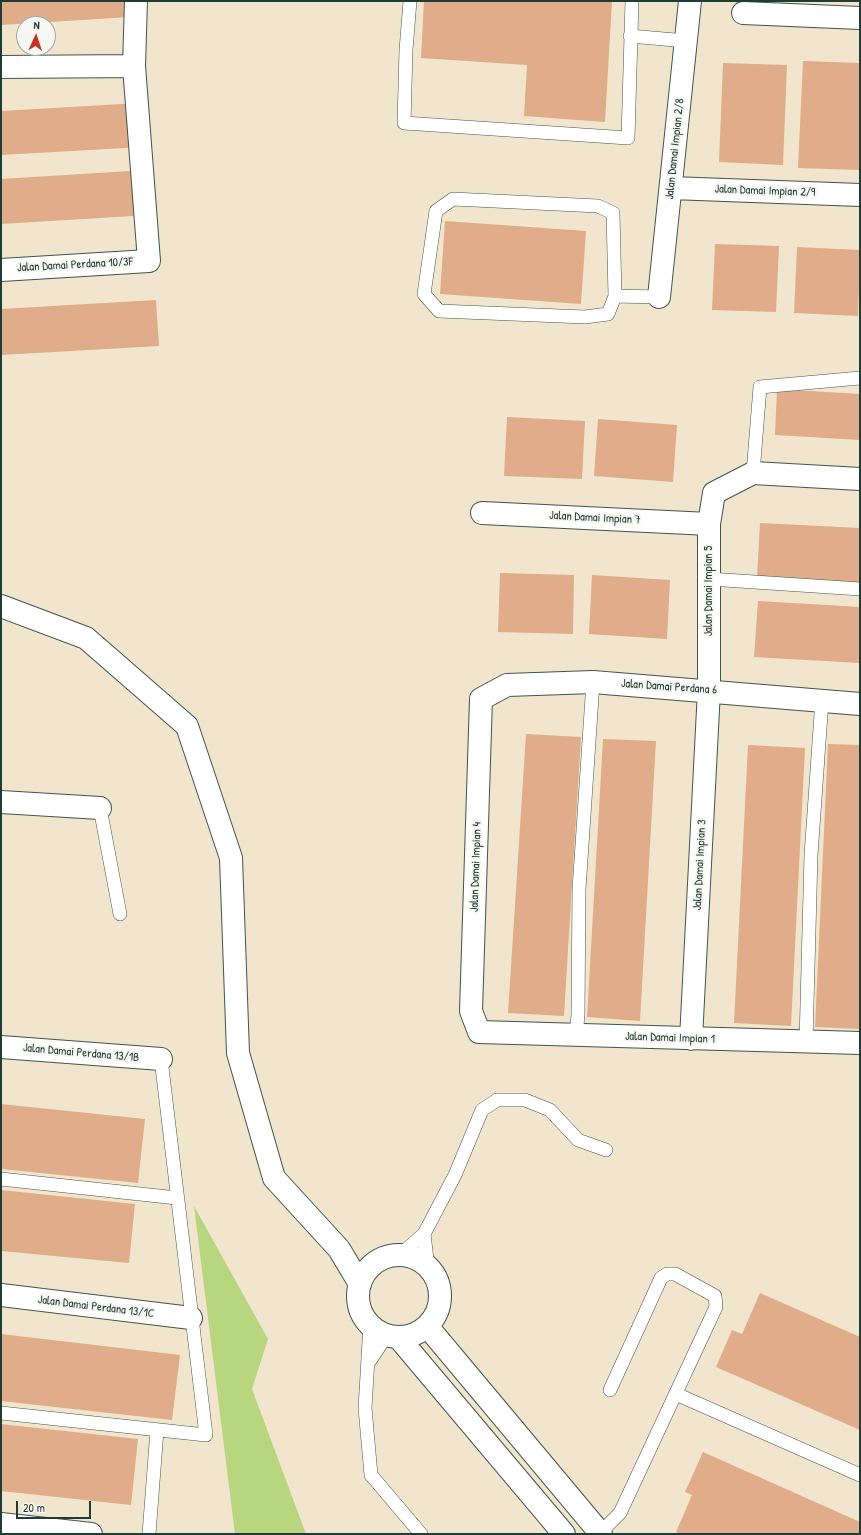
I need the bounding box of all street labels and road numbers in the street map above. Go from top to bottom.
street label: Jalan Damai Impian 2/8 [663,98,687,200]
street label: Jalan Damai Impian 2/9 [714,182,816,200]
street label: Jalan Damai Perdana 10/3F [17,255,133,275]
street label: Jalan Damai Impian 7 [549,508,641,528]
street label: Jalan Damai Impian 5 [702,546,716,636]
street label: Jalan Damai Perdana 6 [621,676,717,698]
street label: Jalan Damai Impian 3 [690,819,710,911]
street label: Jalan Damai Impian 4 [467,822,485,912]
street label: Jalan Damai Impian 1 [625,1029,715,1047]
street label: Jalan Damai Perdana 13/1B [22,1041,140,1065]
street label: Jalan Damai Perdana 13/1C [37,1293,155,1321]

